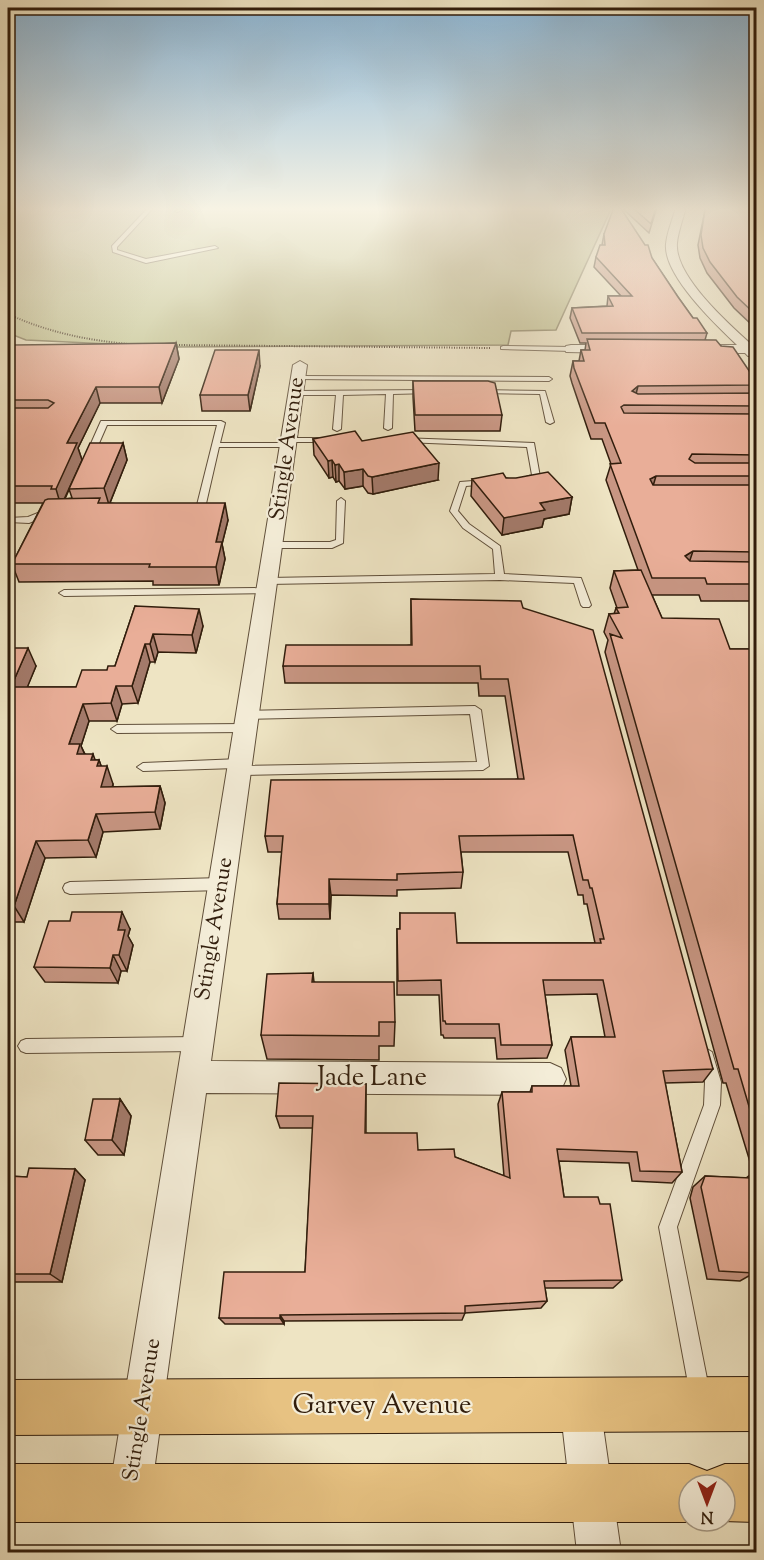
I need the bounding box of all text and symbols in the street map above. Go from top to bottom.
street label: Stingle Avenue [262,375,314,523]
street label: Stingle Avenue [188,855,242,1003]
street label: Jade Lane [315,1059,427,1098]
street label: Stingle Avenue [116,1336,170,1484]
street label: Garvey Avenue [292,1387,472,1426]
north arrow [677,1473,737,1533]
text: N [700,1504,713,1527]

